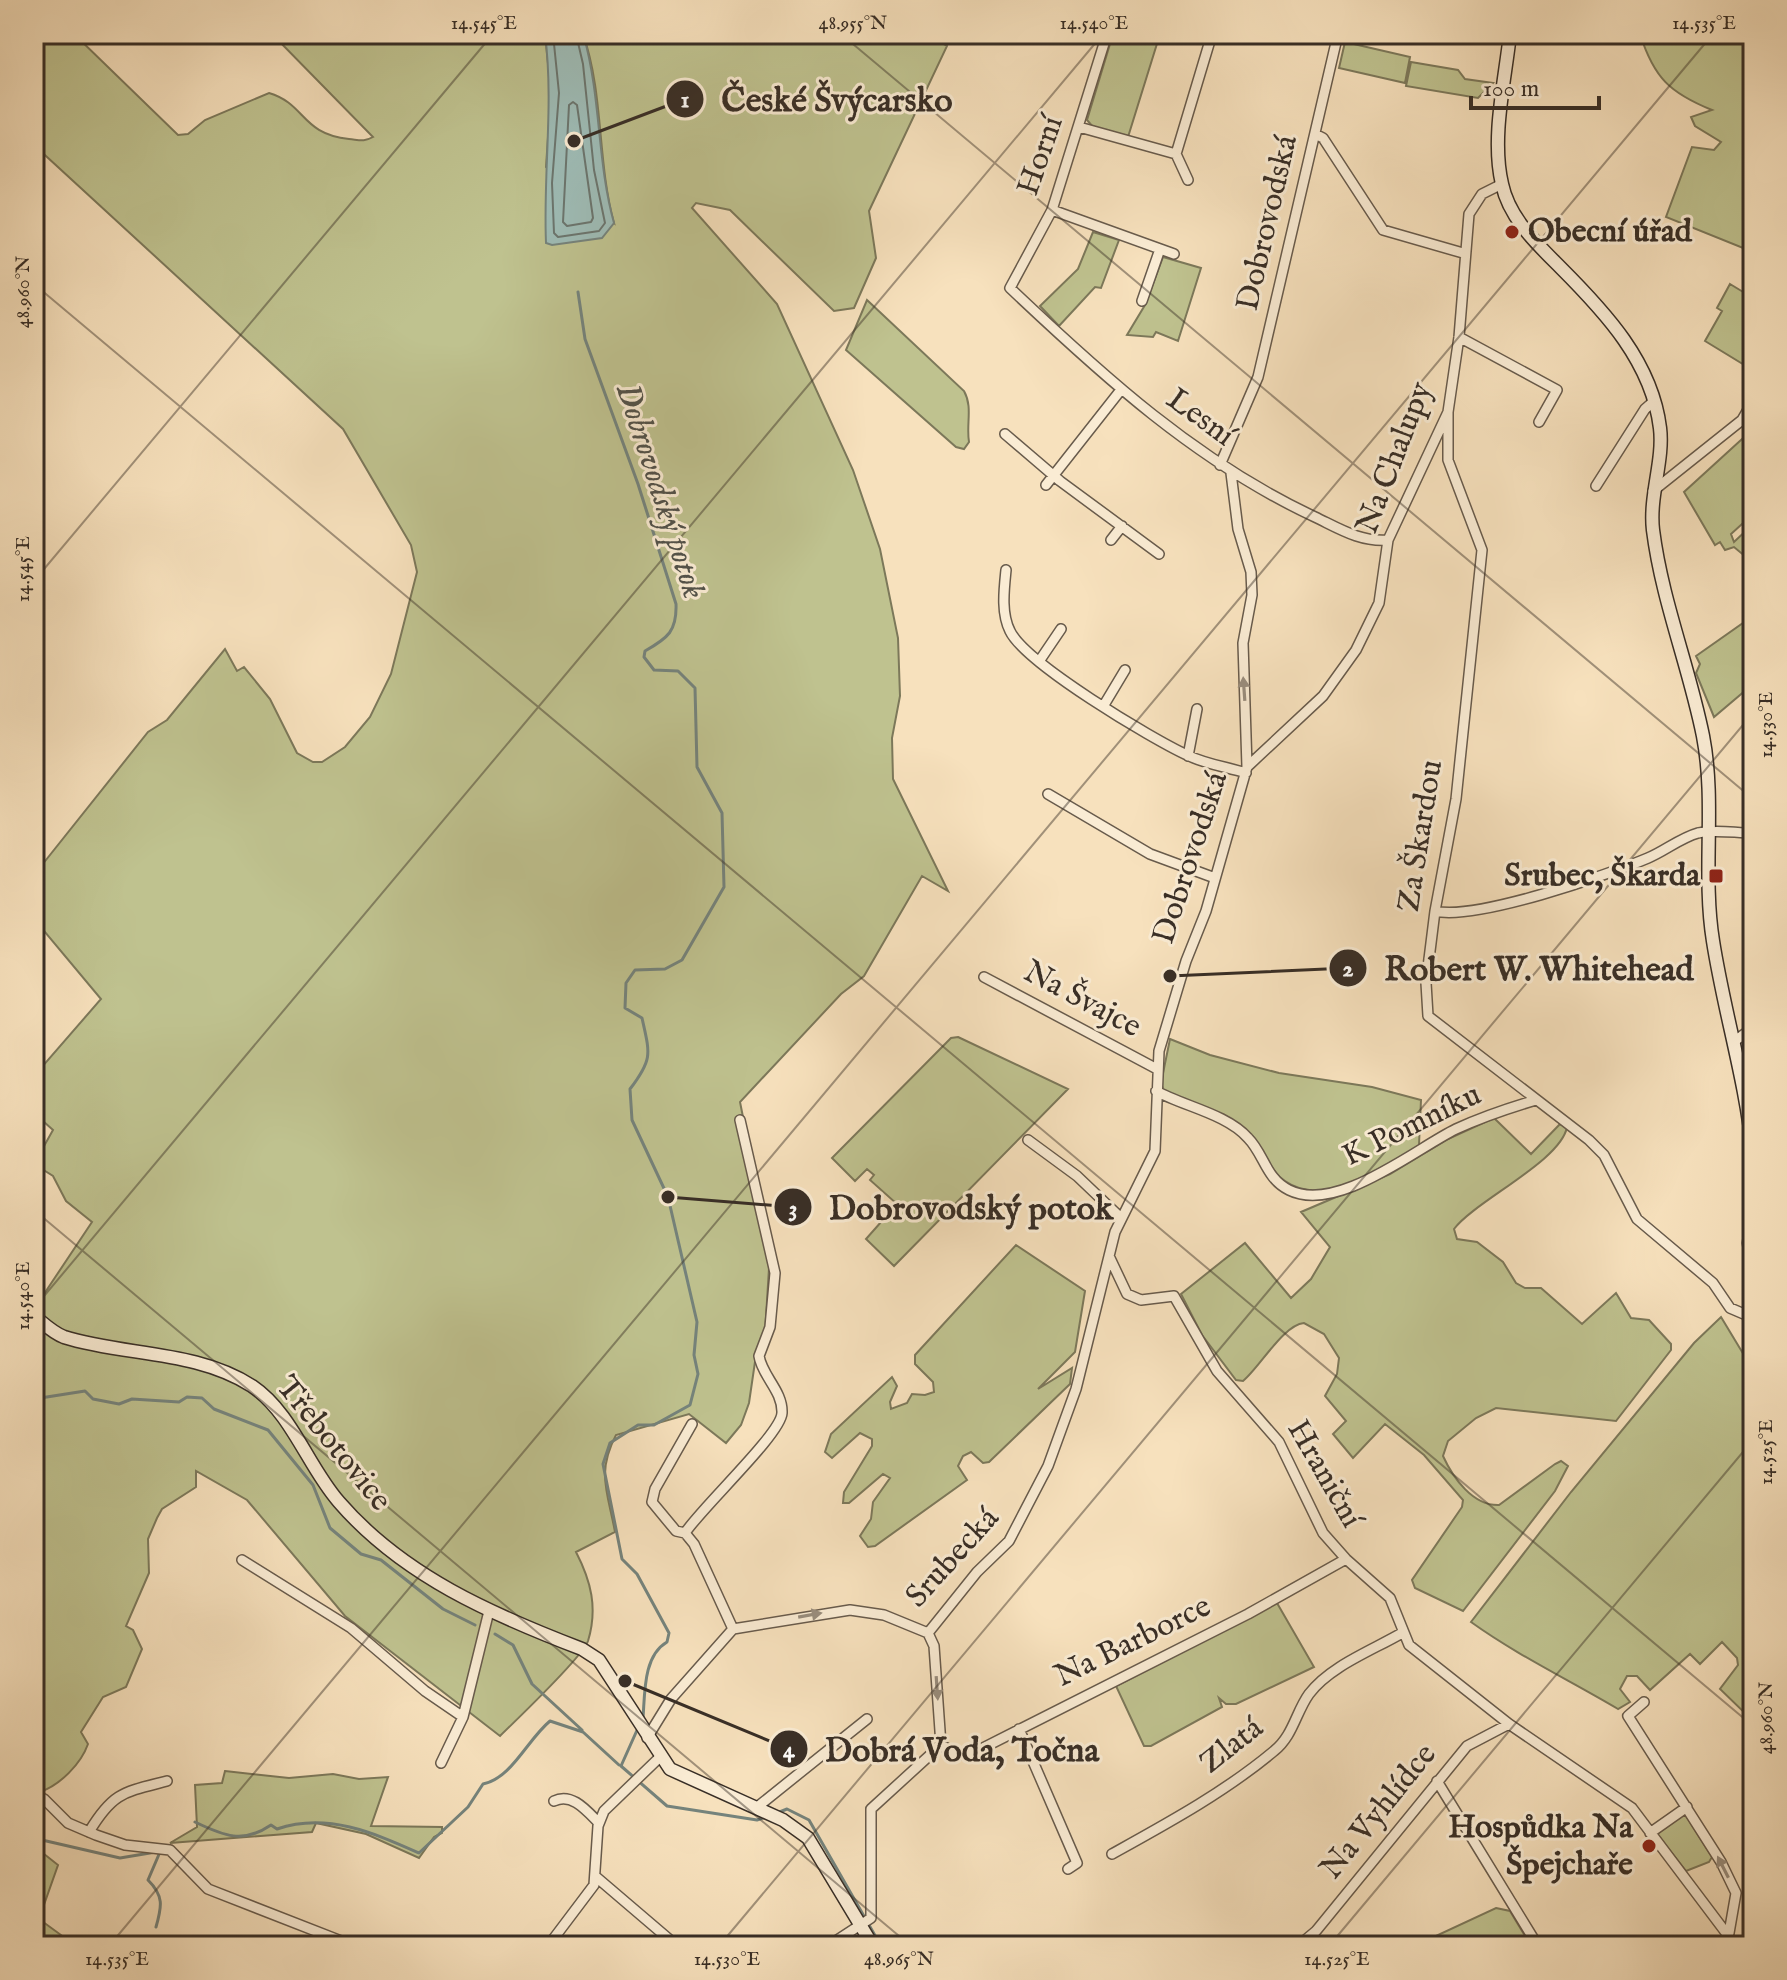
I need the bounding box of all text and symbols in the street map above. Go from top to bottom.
text: 14.545°E [451,11,517,36]
text: 48.955°N [819,11,887,36]
text: 14.540°E [1060,11,1129,36]
text: 14.535°E [1672,11,1736,36]
scale bar [1471,60,1599,110]
callout: České Švýcarsko [665,70,969,128]
text: 100 m [1483,74,1539,105]
text: České Švýcarsko [721,79,953,123]
text: 1 [681,85,690,116]
street label: Horní [1008,108,1074,201]
street label: Dobrovodská [1228,131,1308,315]
place label: Obecní úřad [1528,212,1693,253]
marker: Obecní úřad [1503,223,1521,241]
text: 48.960°N [11,256,36,328]
street label: Na Chalupy [1347,376,1443,540]
water label: Dobrovodský potok [605,378,715,605]
street label: Lesní [1158,380,1244,458]
text: 14.545°E [11,536,36,602]
one-way arrow [1237,676,1250,701]
text: 14.530°E [1754,691,1779,758]
street label: Za Škardou [1389,757,1453,915]
street label: Dobrovodská [1144,766,1238,949]
place label: Srubec, Škarda [1504,855,1701,897]
marker: Srubec, Škarda [1707,867,1725,885]
callout: Robert W. Whitehead [1328,939,1709,997]
text: Robert W. Whitehead [1384,949,1695,992]
street label: Na Švajce [1016,952,1148,1048]
text: 2 [1342,954,1354,985]
street label: K Pomníku [1336,1075,1488,1177]
callout: Dobrovodský potok [773,1178,1129,1236]
text: Dobrovodský potok [829,1188,1114,1231]
text: 3 [789,1194,797,1225]
text: 14.540°E [11,1261,36,1330]
street label: Třebotovice [266,1368,400,1520]
street label: Hraniční [1277,1413,1372,1537]
text: 14.525°E [1754,1419,1779,1485]
street label: Srubecká [897,1499,1009,1617]
street label: Na Barborce [1048,1587,1218,1697]
one-way arrow [798,1608,823,1620]
one-way arrow [931,1676,944,1701]
text: 48.960°N [1754,1682,1779,1754]
street label: Zlatá [1192,1708,1272,1784]
callout: Dobrá Voda, Točna [769,1720,1115,1778]
text: Dobrá Voda, Točna [825,1730,1100,1773]
text: 4 [783,1735,796,1766]
street label: Na Vyhlídce [1312,1736,1446,1888]
place label: Hospůdka Na Špejchaře [1448,1808,1634,1886]
marker: Hospůdka Na Špejchaře [1640,1837,1658,1855]
one-way arrow [1716,1856,1729,1879]
text: 14.535°E [85,1947,149,1972]
text: 14.530°E [694,1947,761,1972]
text: 48.965°N [864,1947,934,1972]
text: 14.525°E [1304,1947,1370,1972]

